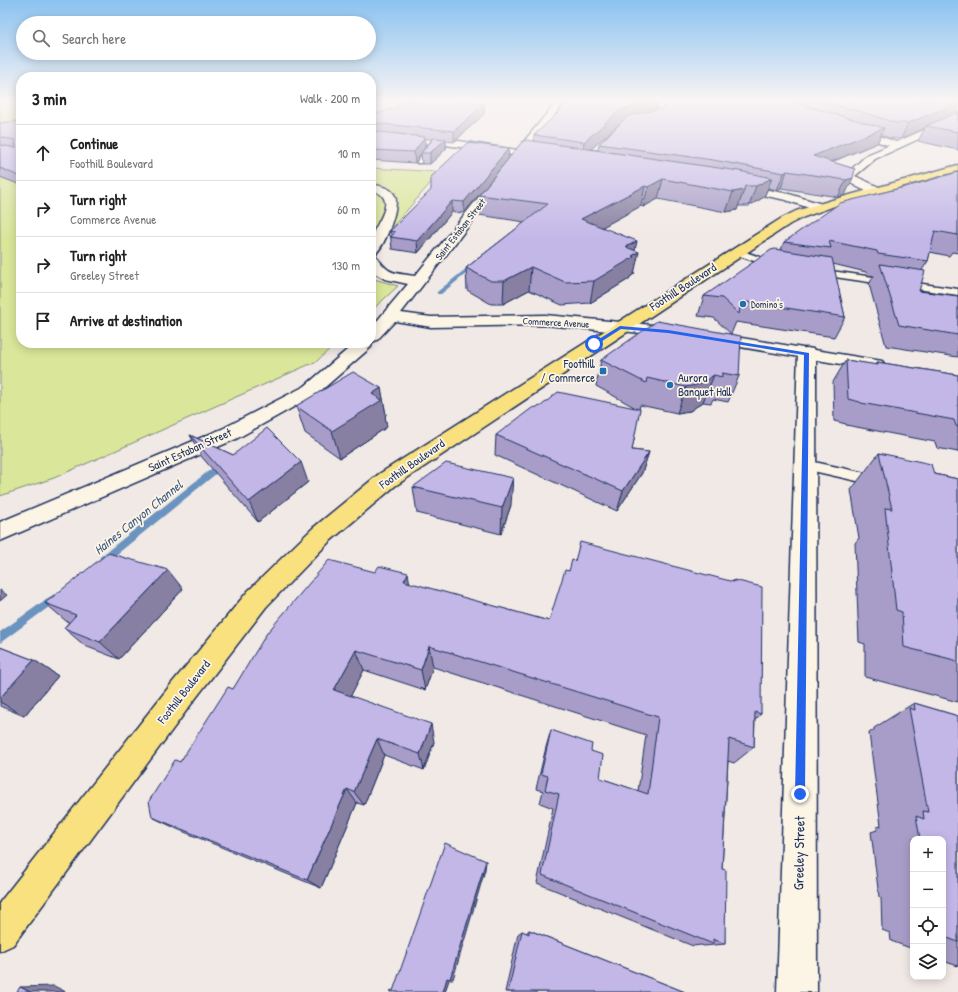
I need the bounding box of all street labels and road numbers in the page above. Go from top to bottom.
street label: Saint Estaban Street [432,195,489,263]
street label: Foothill Boulevard [645,258,720,315]
street label: Commerce Avenue [522,314,590,331]
street label: Saint Estaban Street [145,423,235,476]
street label: Foothill Boulevard [375,435,448,493]
street label: Foothill Boulevard [153,656,214,728]
street label: Greeley Street [788,816,810,890]

